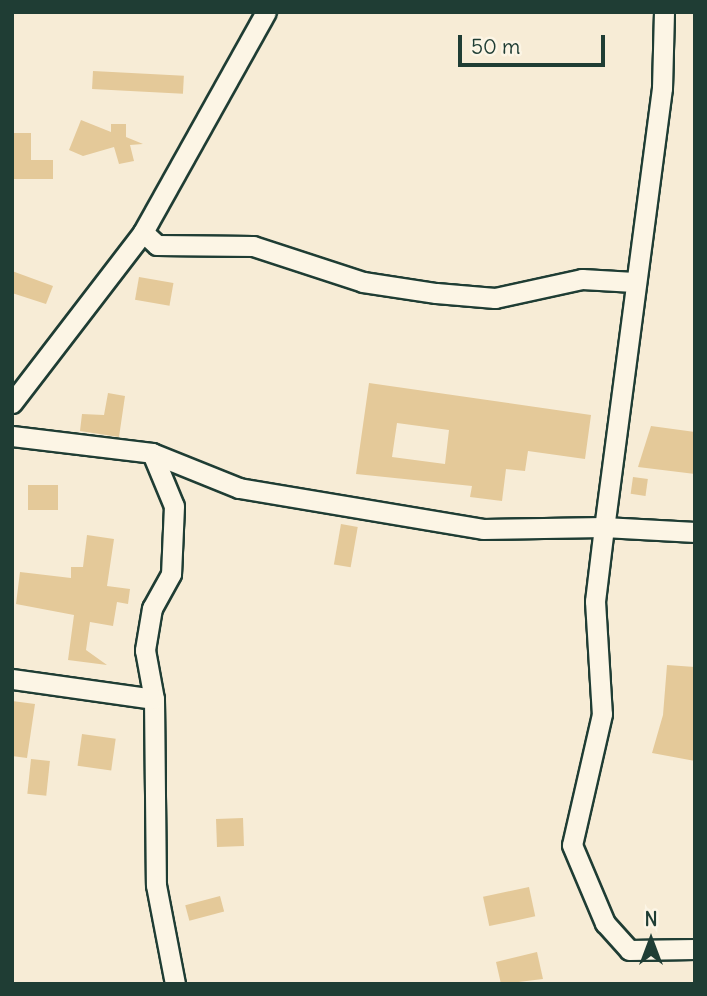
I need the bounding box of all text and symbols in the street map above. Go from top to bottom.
scale bar [462,21,609,65]
text: 50 m [471,33,520,60]
north arrow [616,905,686,975]
text: N [644,907,658,931]

